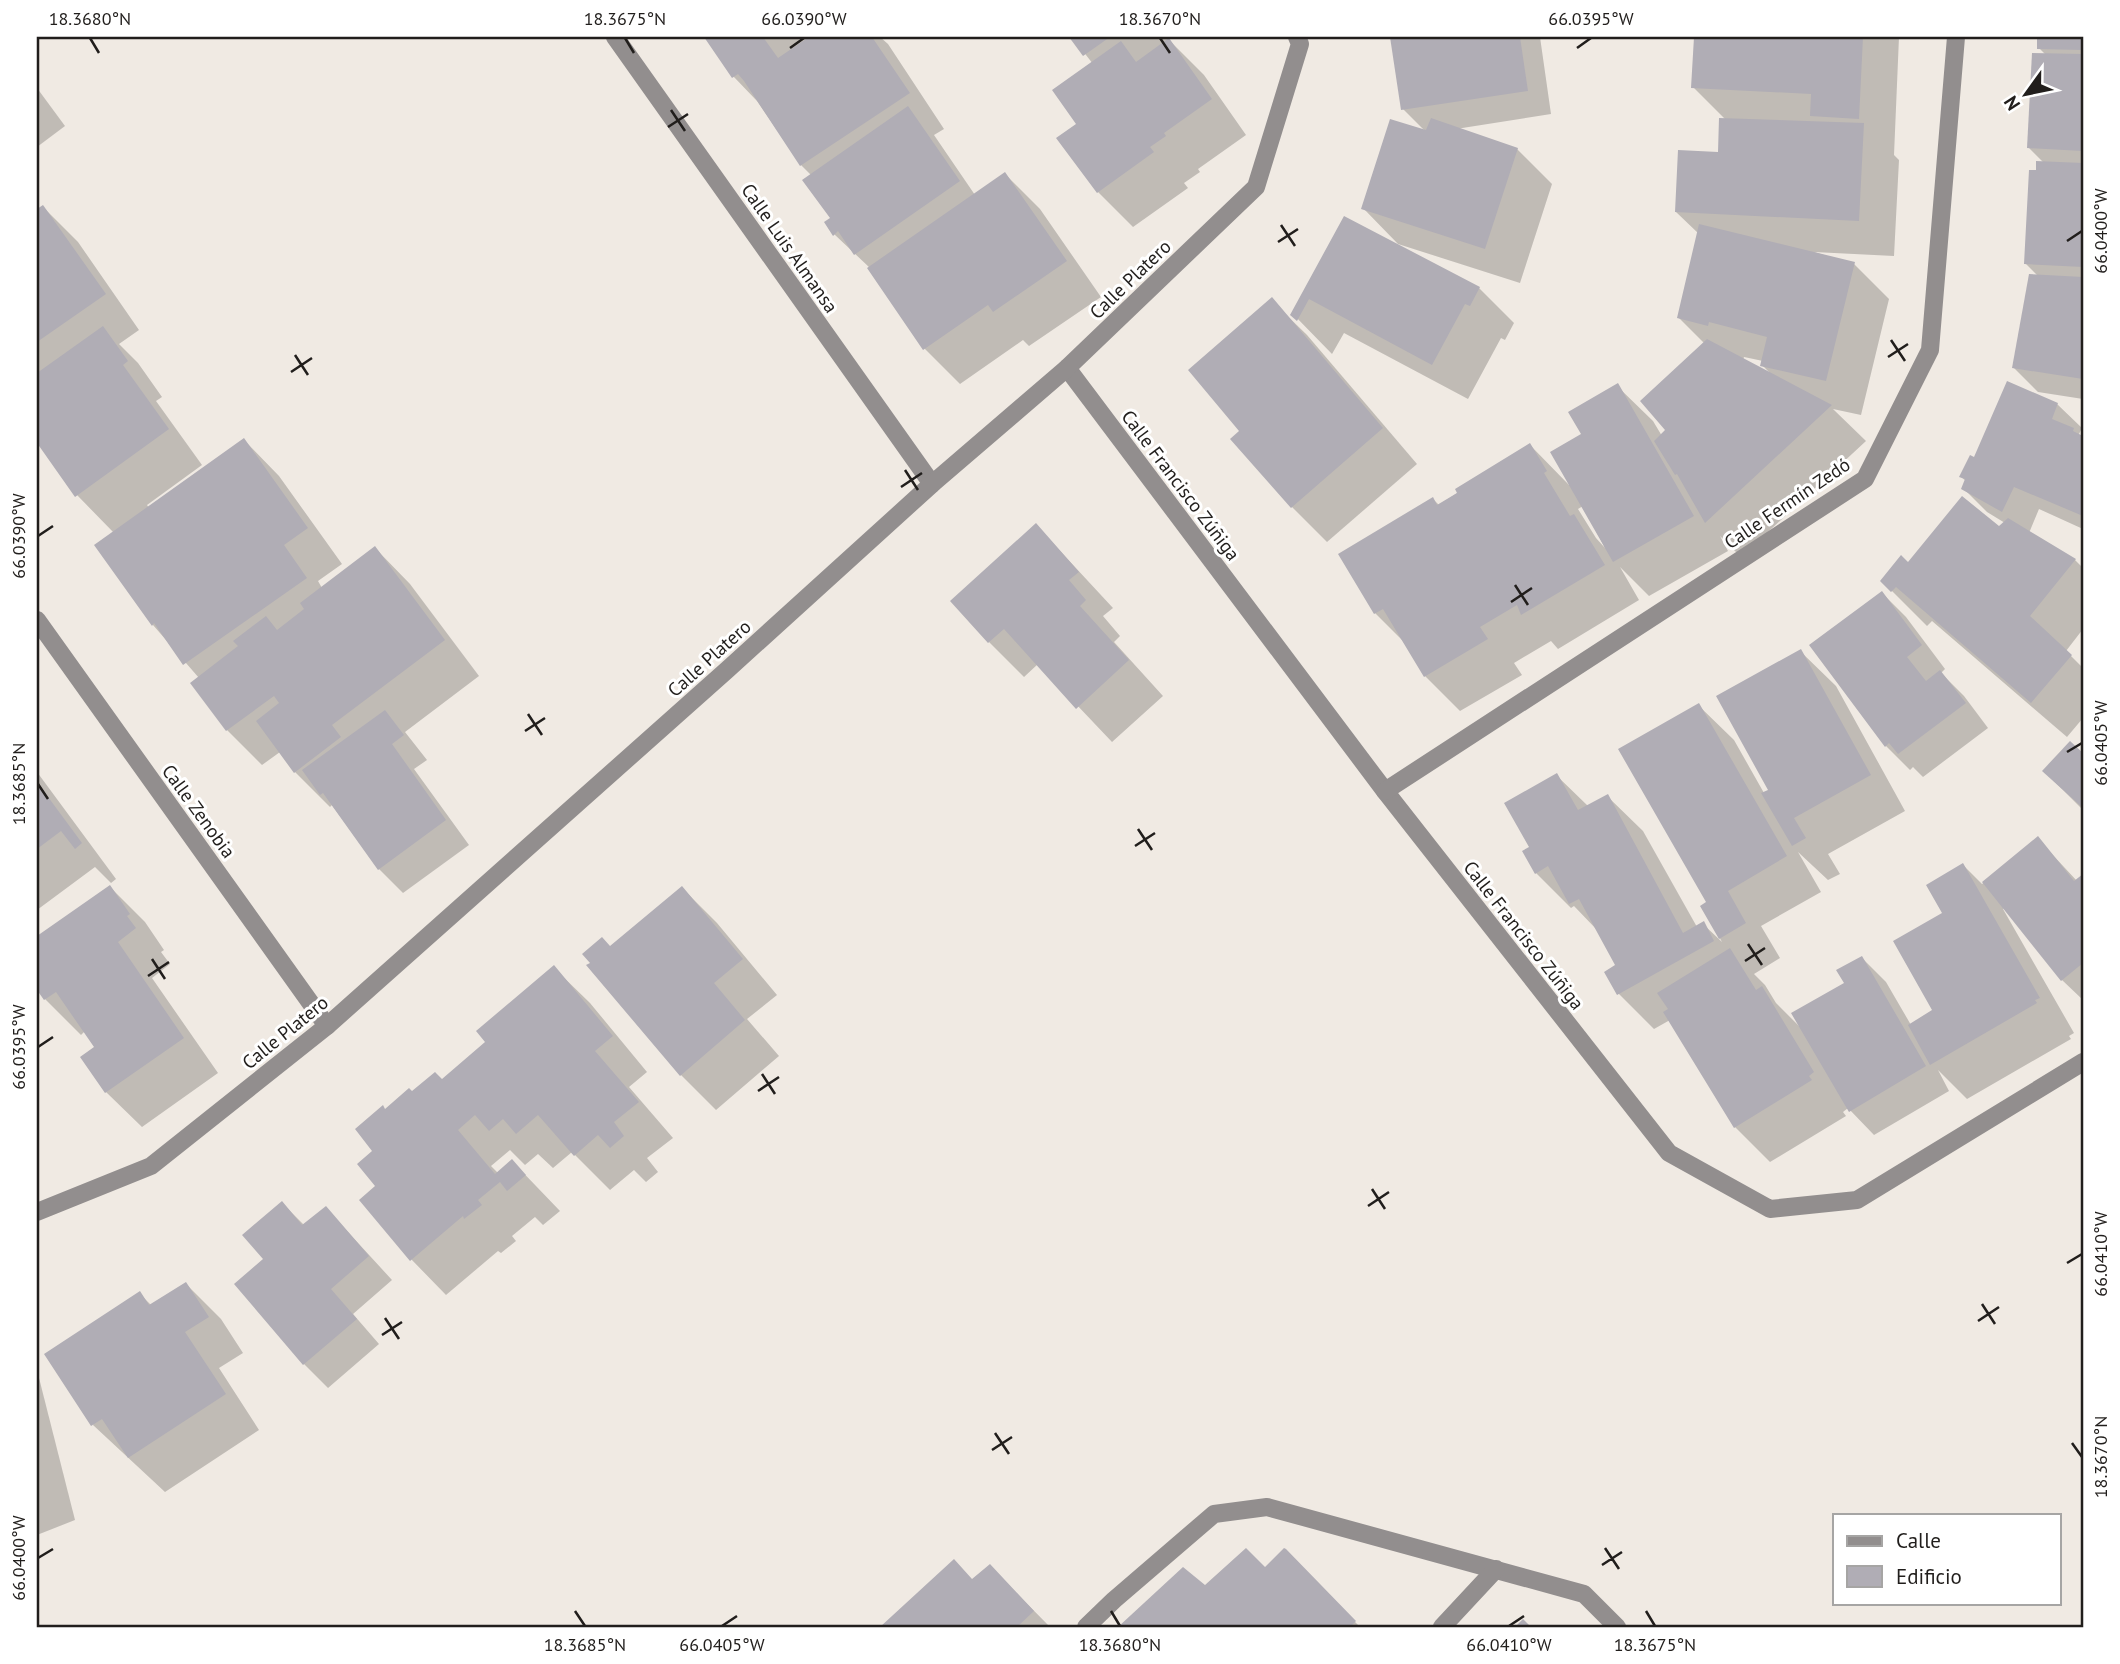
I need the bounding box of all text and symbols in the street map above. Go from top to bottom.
text: 18.3680°N [49,7,131,30]
text: 18.3675°N [584,7,666,30]
text: 66.0390°W [761,7,847,30]
text: 18.3670°N [1119,7,1201,30]
text: 66.0395°W [1548,7,1634,30]
north arrow [1990,60,2060,130]
text: N [1998,91,2025,115]
street label: Calle Luis Almansa [736,179,844,317]
text: 66.0400°W [2089,188,2112,274]
street label: Calle Platero [1084,234,1176,324]
street label: Calle Francisco Zúñiga [1117,405,1245,565]
street label: Calle Fermín Zedó [1719,452,1855,554]
text: 66.0390°W [7,493,30,579]
street label: Calle Platero [662,614,756,702]
text: 66.0405°W [2089,700,2112,786]
text: 18.3685°N [7,743,30,825]
street label: Calle Zenobia [157,760,241,862]
street label: Calle Francisco Zúñiga [1458,856,1590,1014]
street label: Calle Platero [237,990,333,1074]
text: 66.0395°W [7,1004,30,1090]
text: 66.0410°W [2089,1211,2112,1297]
text: 18.3670°N [2089,1416,2112,1498]
legend [1833,1514,2060,1604]
text: 66.0400°W [7,1515,30,1601]
text: Calle [1896,1527,1941,1554]
text: Edificio [1896,1563,1962,1590]
text: 18.3685°N [544,1633,626,1656]
text: 66.0405°W [679,1633,765,1656]
text: 18.3680°N [1079,1633,1161,1656]
text: 66.0410°W [1466,1633,1552,1656]
text: 18.3675°N [1614,1633,1696,1656]

